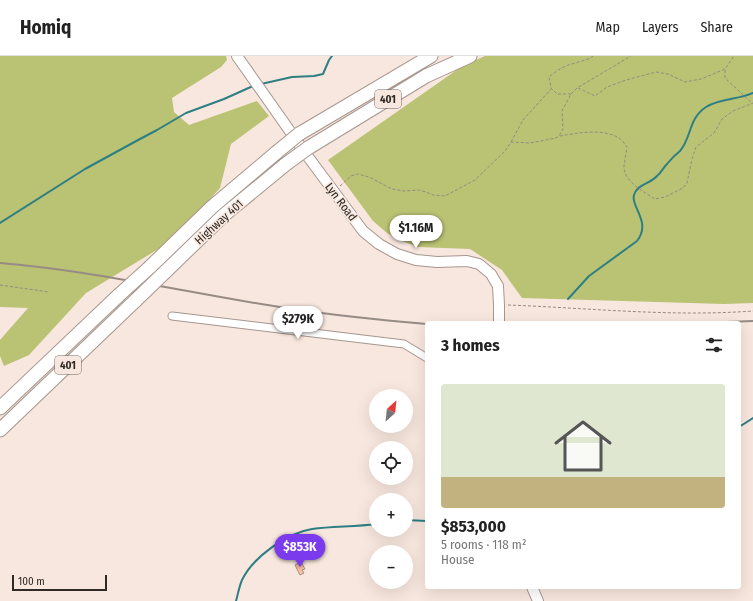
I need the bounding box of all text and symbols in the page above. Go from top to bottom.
text: Homiq [20,16,71,39]
text: Map [596,19,620,36]
text: Layers [642,19,678,36]
text: Share [700,19,733,36]
road number: 401 [375,90,401,108]
street label: Lyn Road [322,180,360,224]
street label: Highway 401 [192,197,246,247]
pin: $1.16M [383,215,449,249]
text: $1.16M [399,220,433,235]
pin: $279K [270,306,326,340]
text: $279K [282,311,314,326]
icon: filters [703,334,725,356]
text: 3 homes [441,335,500,356]
road number: 401 [55,356,81,374]
north arrow [369,389,413,433]
map controls [369,389,413,589]
icon: home [547,410,619,482]
button: locate [369,441,413,485]
button: + [369,493,413,537]
text: $853,000 [441,516,506,537]
pin: $853K [272,534,328,568]
text: 5 rooms · 118 m² [441,537,526,552]
text: $853K [283,539,317,554]
button: − [369,545,413,589]
text: House [441,552,475,567]
scale bar [12,573,107,592]
text: 100 m [18,575,45,588]

